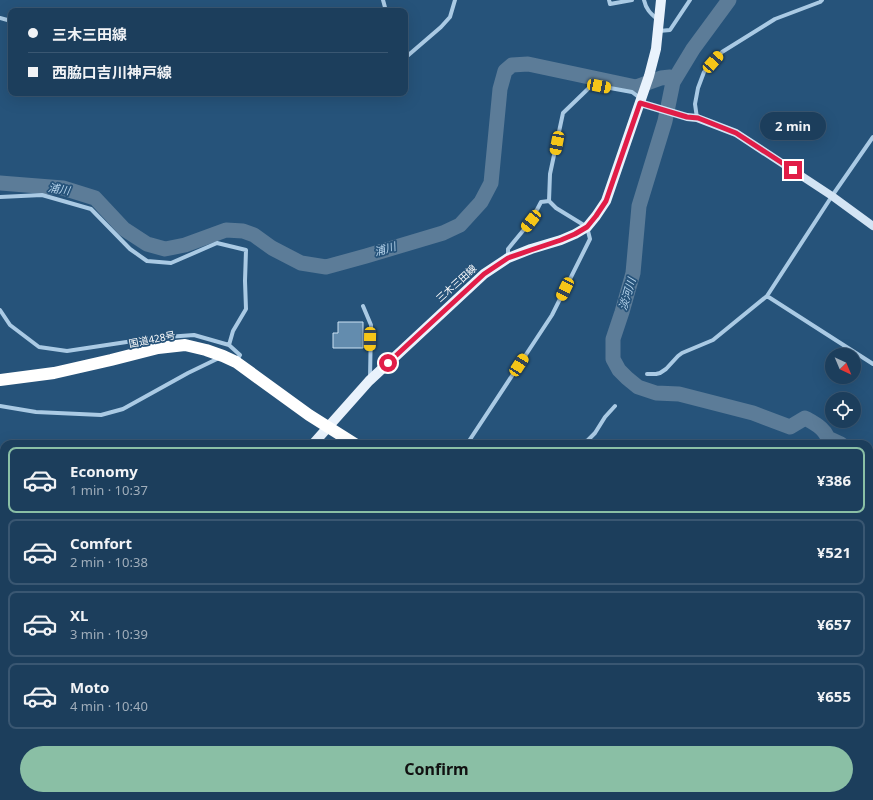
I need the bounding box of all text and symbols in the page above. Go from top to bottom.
text: 三木三田線 [52,24,127,44]
car [701,49,725,75]
text: 西脇口吉川神戸線 [52,62,172,82]
car [586,78,612,94]
callout: 2 min [760,112,826,140]
text: 2 min [775,117,811,135]
car [549,130,565,156]
route end [784,161,802,179]
water label: 浦川 [47,179,72,198]
car [519,208,543,234]
water label: 浦川 [372,238,398,259]
street label: 三木三田線 [433,261,479,305]
water label: 淡河川 [615,275,639,312]
car [554,276,576,302]
car [364,327,376,351]
street label: 国道428号 [128,328,176,350]
north arrow [825,348,861,384]
map controls [825,348,861,428]
car [507,352,531,378]
route start [379,354,397,372]
button: locate [825,392,861,428]
text: Economy [70,461,138,481]
icon: car [22,462,58,498]
text: ¥386 [817,470,851,490]
text: 1 min · 10:37 [70,481,148,499]
text: Comfort [70,533,132,553]
icon: car [22,534,58,570]
text: ¥521 [817,542,851,562]
text: 2 min · 10:38 [70,553,148,571]
text: XL [70,605,88,625]
icon: car [22,606,58,642]
text: ¥657 [817,614,851,634]
text: 3 min · 10:39 [70,625,148,643]
text: Moto [70,677,109,697]
icon: car [22,678,58,714]
text: ¥655 [817,686,851,706]
text: 4 min · 10:40 [70,697,148,715]
button: Confirm [20,746,853,792]

